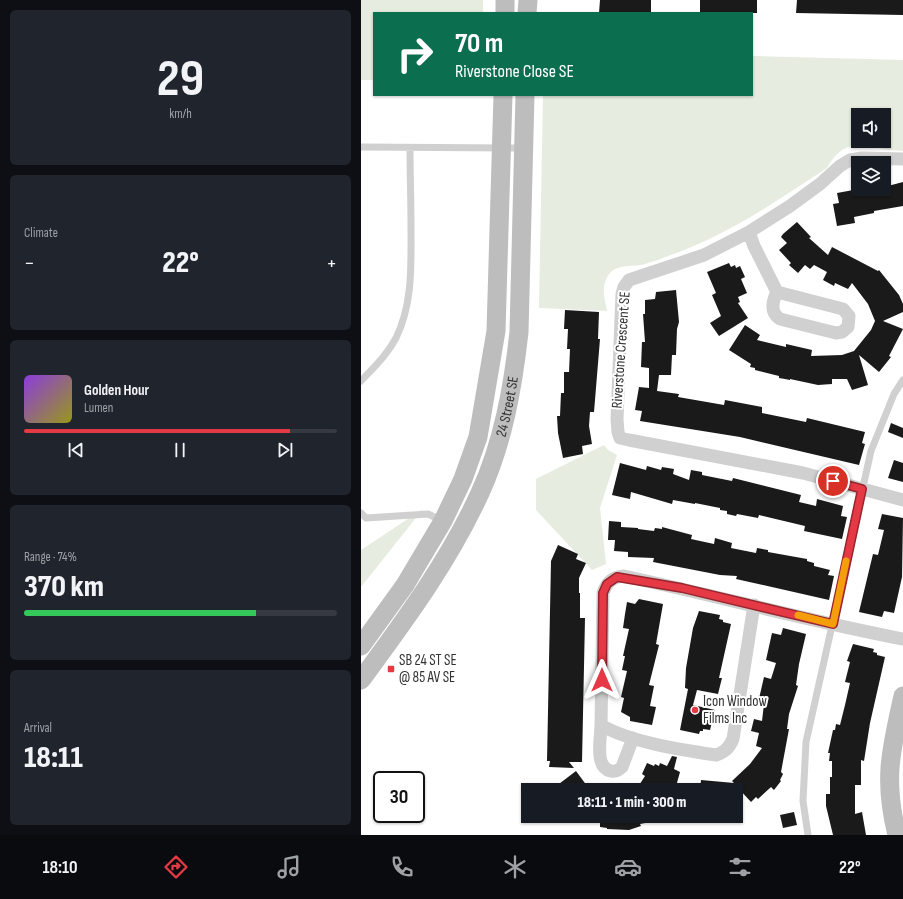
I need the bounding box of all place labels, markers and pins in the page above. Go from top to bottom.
pin [816,464,850,498]
place label: SB 24 ST SE @ 85 AV SE [399,651,457,687]
marker: SB 24 ST SE @ 85 AV SE [386,664,396,674]
place label: Icon Window Films Inc [703,692,767,728]
marker: Icon Window Films Inc [690,705,700,715]

